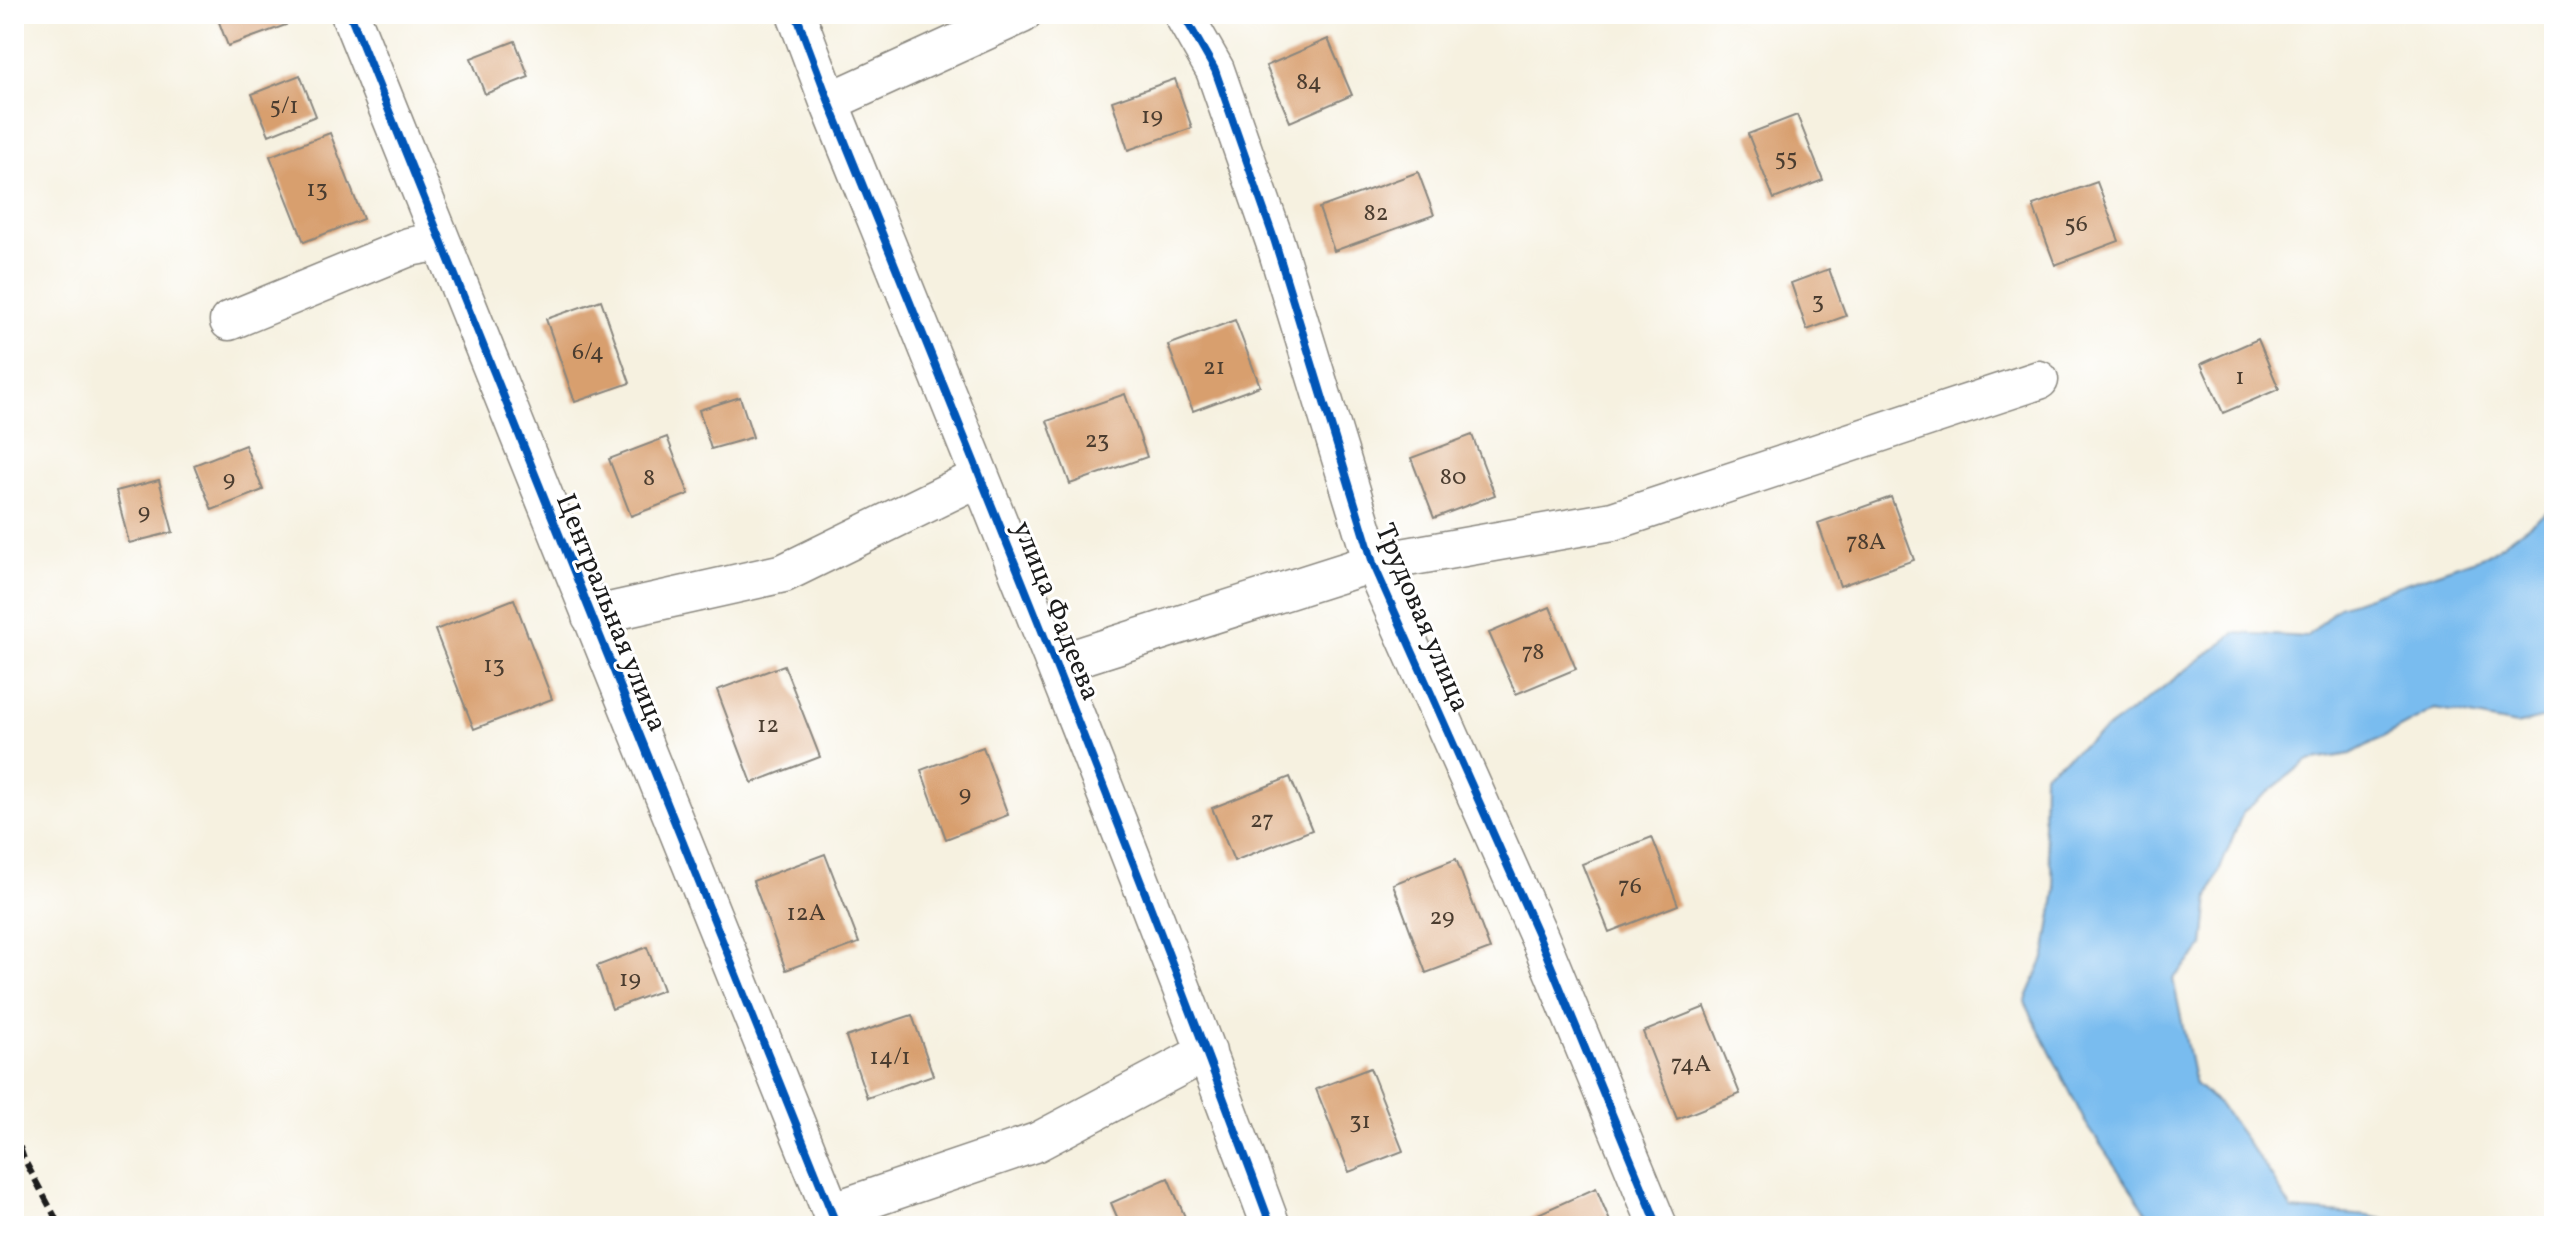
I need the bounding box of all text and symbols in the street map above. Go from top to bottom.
house number: 84 [1296,66,1322,100]
house number: 5/1 [270,90,298,124]
house number: 19 [1141,100,1163,134]
house number: 55 [1774,142,1798,176]
house number: 13 [306,173,328,207]
house number: 82 [1363,197,1389,231]
house number: 56 [2064,208,2088,242]
house number: 3 [1812,285,1824,319]
house number: 6/4 [572,336,604,370]
house number: 21 [1203,351,1225,385]
house number: 1 [2235,361,2245,395]
house number: 23 [1085,424,1109,458]
house number: 80 [1440,461,1466,495]
house number: 8 [643,462,655,496]
house number: 9 [223,463,235,497]
street label: Центральная улица [545,488,676,738]
house number: 9 [138,496,150,530]
street label: улица Фадеева [1002,515,1109,707]
street label: Трудовая улица [1364,518,1479,718]
house number: 78А [1846,526,1886,560]
house number: 78 [1521,636,1545,670]
house number: 13 [483,649,505,683]
house number: 12 [757,709,779,743]
house number: 9 [959,778,971,812]
house number: 27 [1250,804,1274,838]
house number: 76 [1618,870,1642,904]
house number: 12А [786,897,826,931]
house number: 29 [1429,901,1455,935]
house number: 19 [619,963,641,997]
house number: 14/1 [870,1041,911,1075]
house number: 74А [1671,1048,1711,1082]
house number: 31 [1349,1105,1371,1139]

